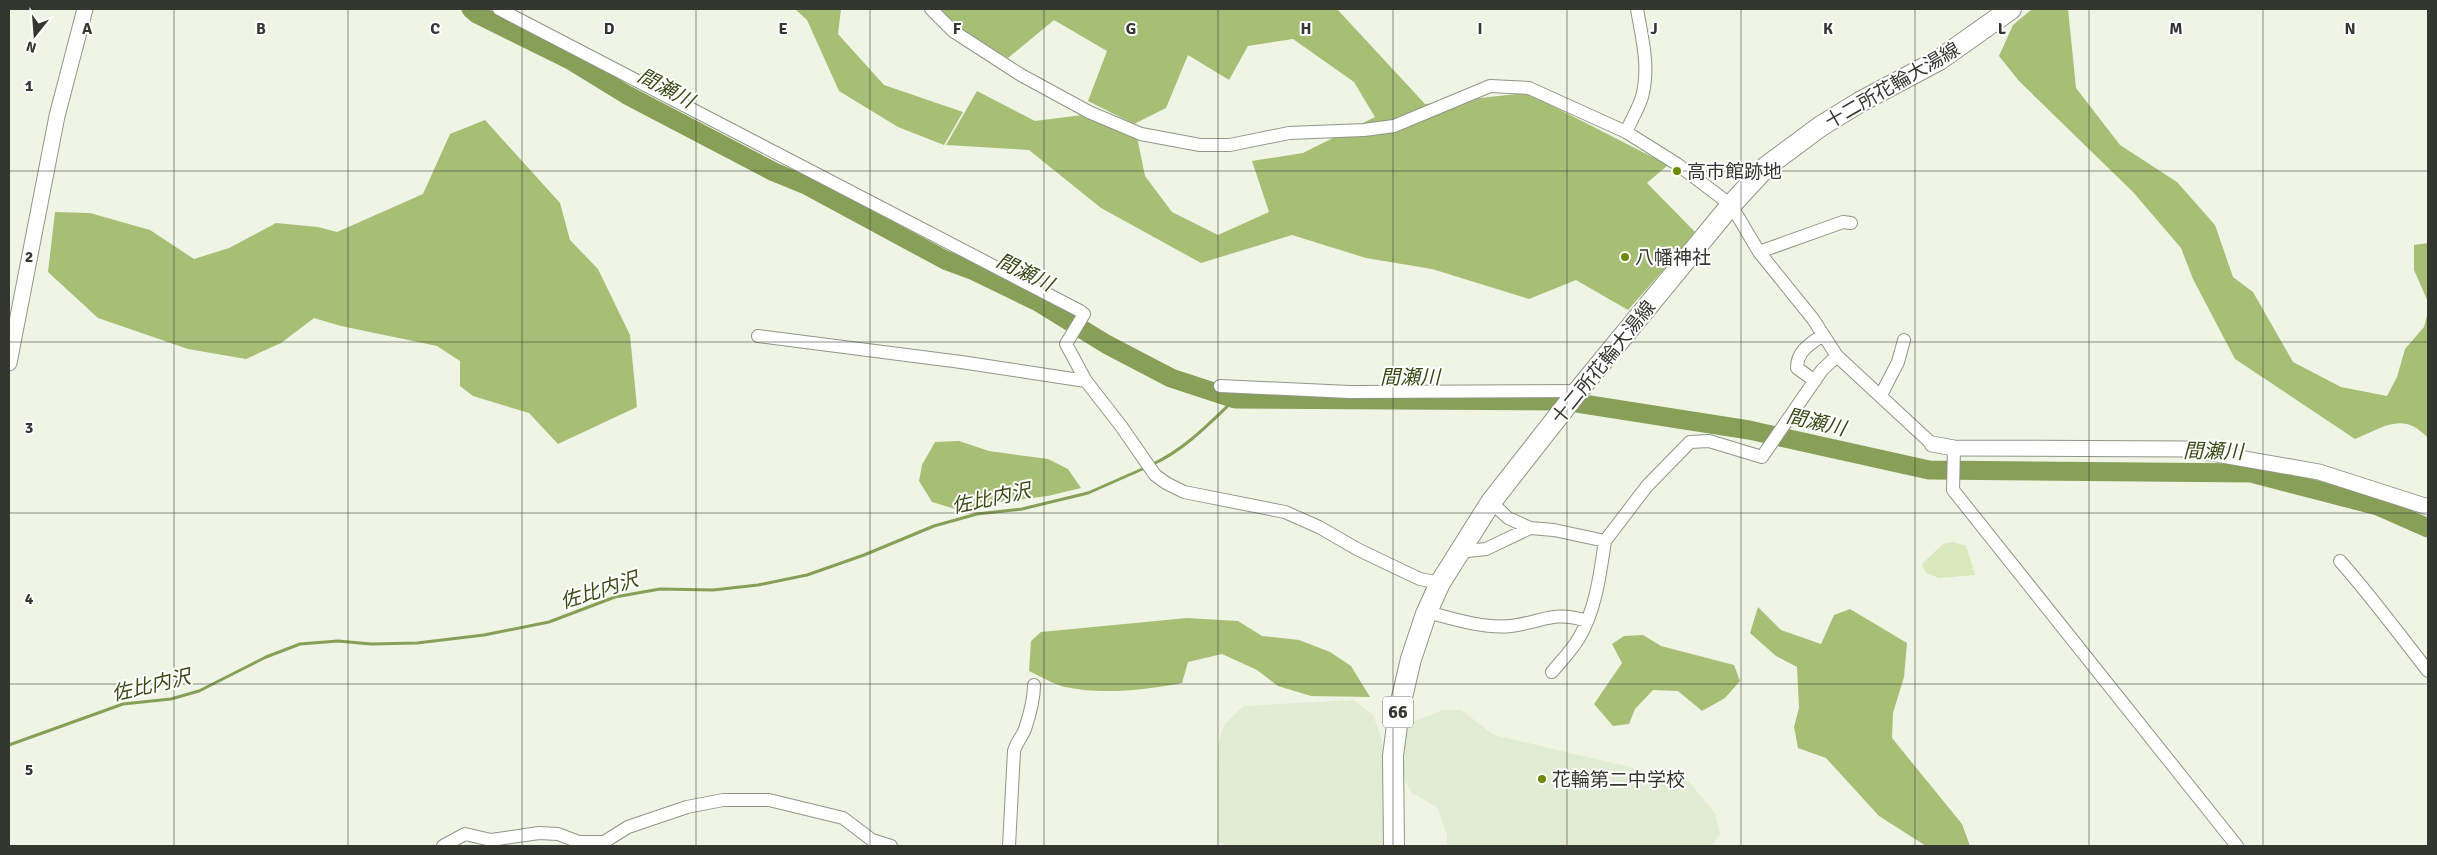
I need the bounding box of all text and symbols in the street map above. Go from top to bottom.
north arrow [10,10,60,60]
text: A [82,19,93,39]
text: B [256,19,266,39]
text: C [430,19,440,39]
text: D [604,19,615,39]
text: E [778,19,788,39]
text: F [953,19,962,39]
text: G [1126,19,1136,39]
text: H [1301,19,1311,39]
text: I [1477,19,1483,39]
text: J [1650,19,1658,39]
text: K [1823,19,1833,39]
text: L [1998,19,2007,39]
text: M [2169,19,2183,39]
text: N [2344,19,2356,39]
text: N [24,37,38,57]
street label: 十二所花輪大湯線 [1821,37,1964,134]
water label: 間瀬川 [633,63,700,115]
text: 1 [25,76,34,96]
place label: 高市館跡地 [1687,160,1782,184]
marker: 高市館跡地 [1671,165,1683,177]
place label: 八幡神社 [1635,246,1711,270]
text: 2 [25,247,33,267]
water label: 間瀬川 [992,248,1059,298]
marker: 八幡神社 [1619,251,1631,263]
street label: 十二所花輪大湯線 [1547,296,1661,429]
water label: 間瀬川 [1380,365,1442,390]
water label: 間瀬川 [1784,404,1850,442]
text: 3 [25,418,33,438]
water label: 間瀬川 [2183,438,2245,465]
water label: 佐比内沢 [949,477,1036,519]
water label: 佐比内沢 [557,566,644,614]
text: 4 [25,589,34,609]
water label: 佐比内沢 [109,664,196,707]
road number: 66 [1383,696,1413,728]
text: 5 [25,760,33,780]
place label: 花輪第二中学校 [1552,768,1685,792]
marker: 花輪第二中学校 [1536,773,1548,785]

